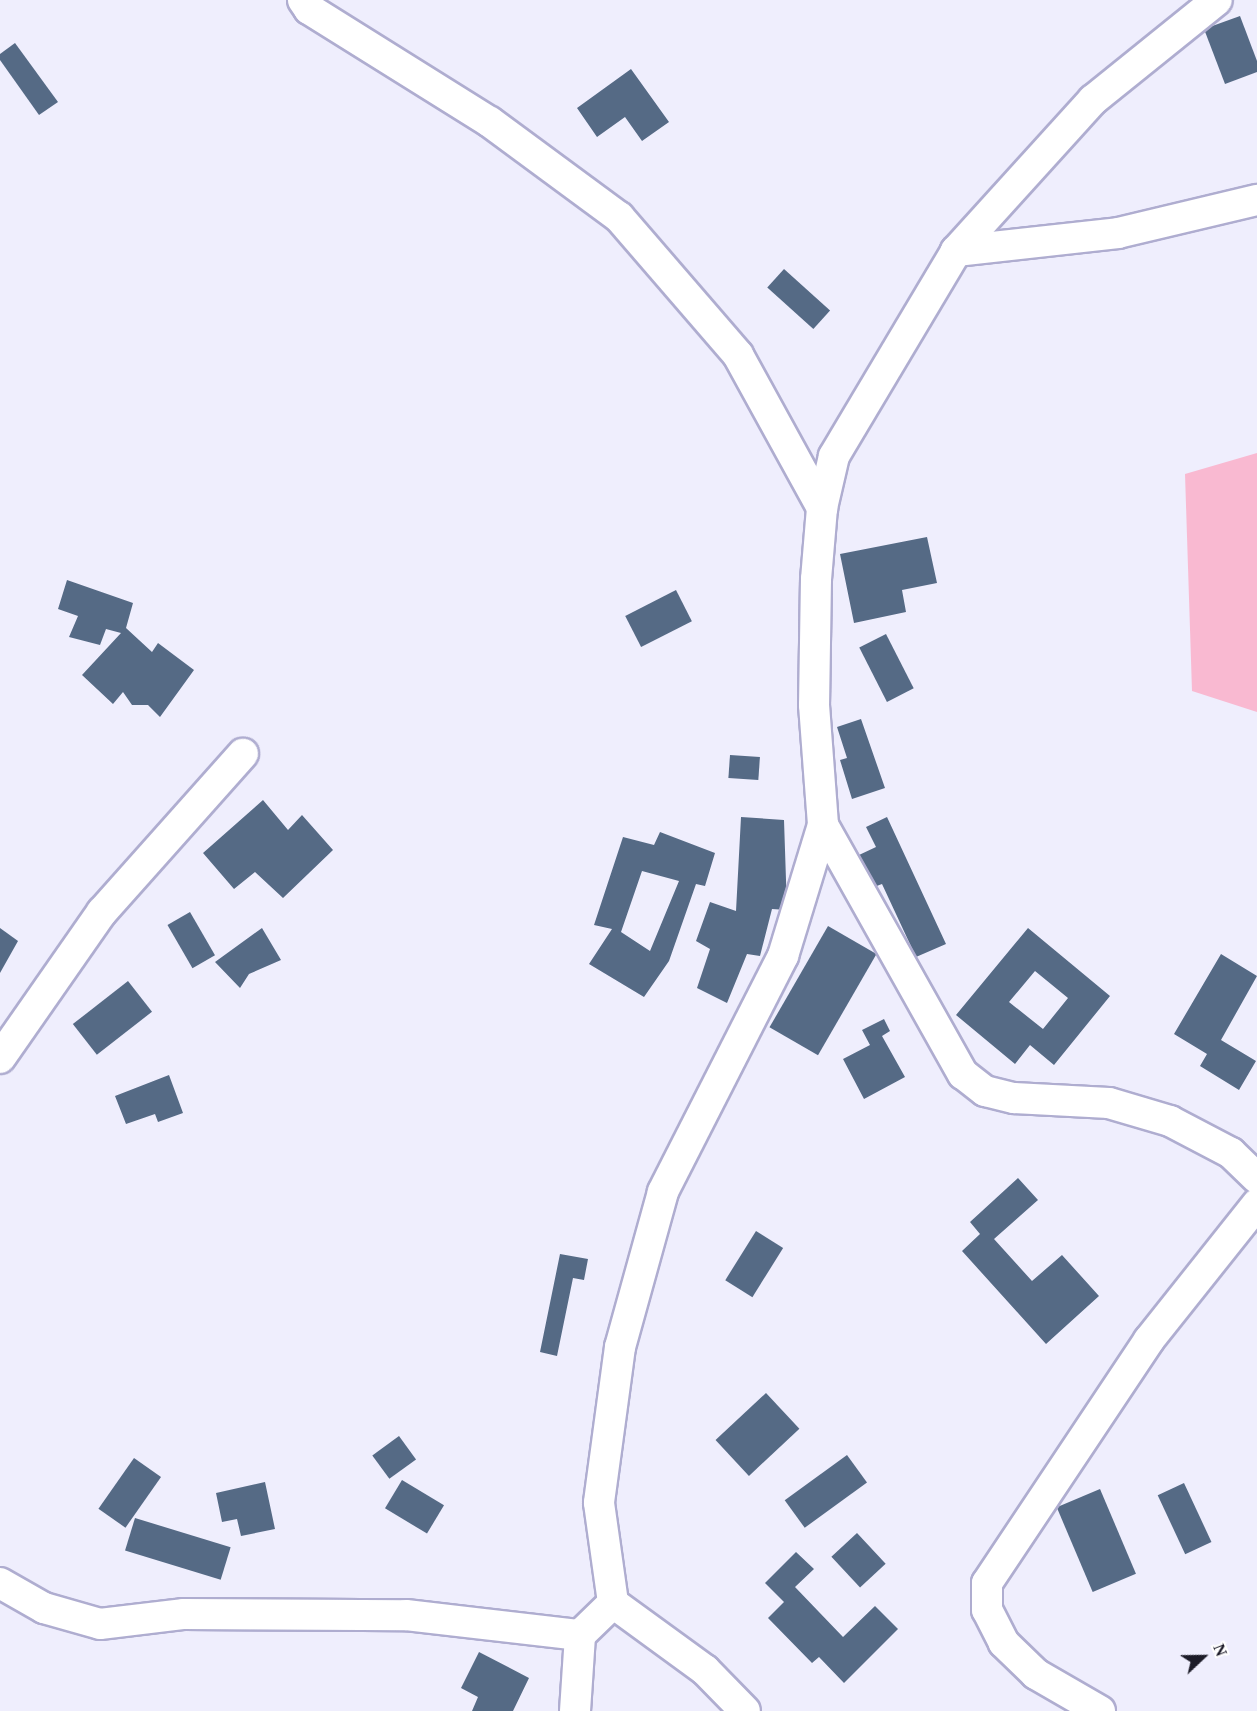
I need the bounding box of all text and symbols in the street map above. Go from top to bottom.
north arrow [1173,1627,1233,1687]
text: N [1210,1642,1230,1659]

